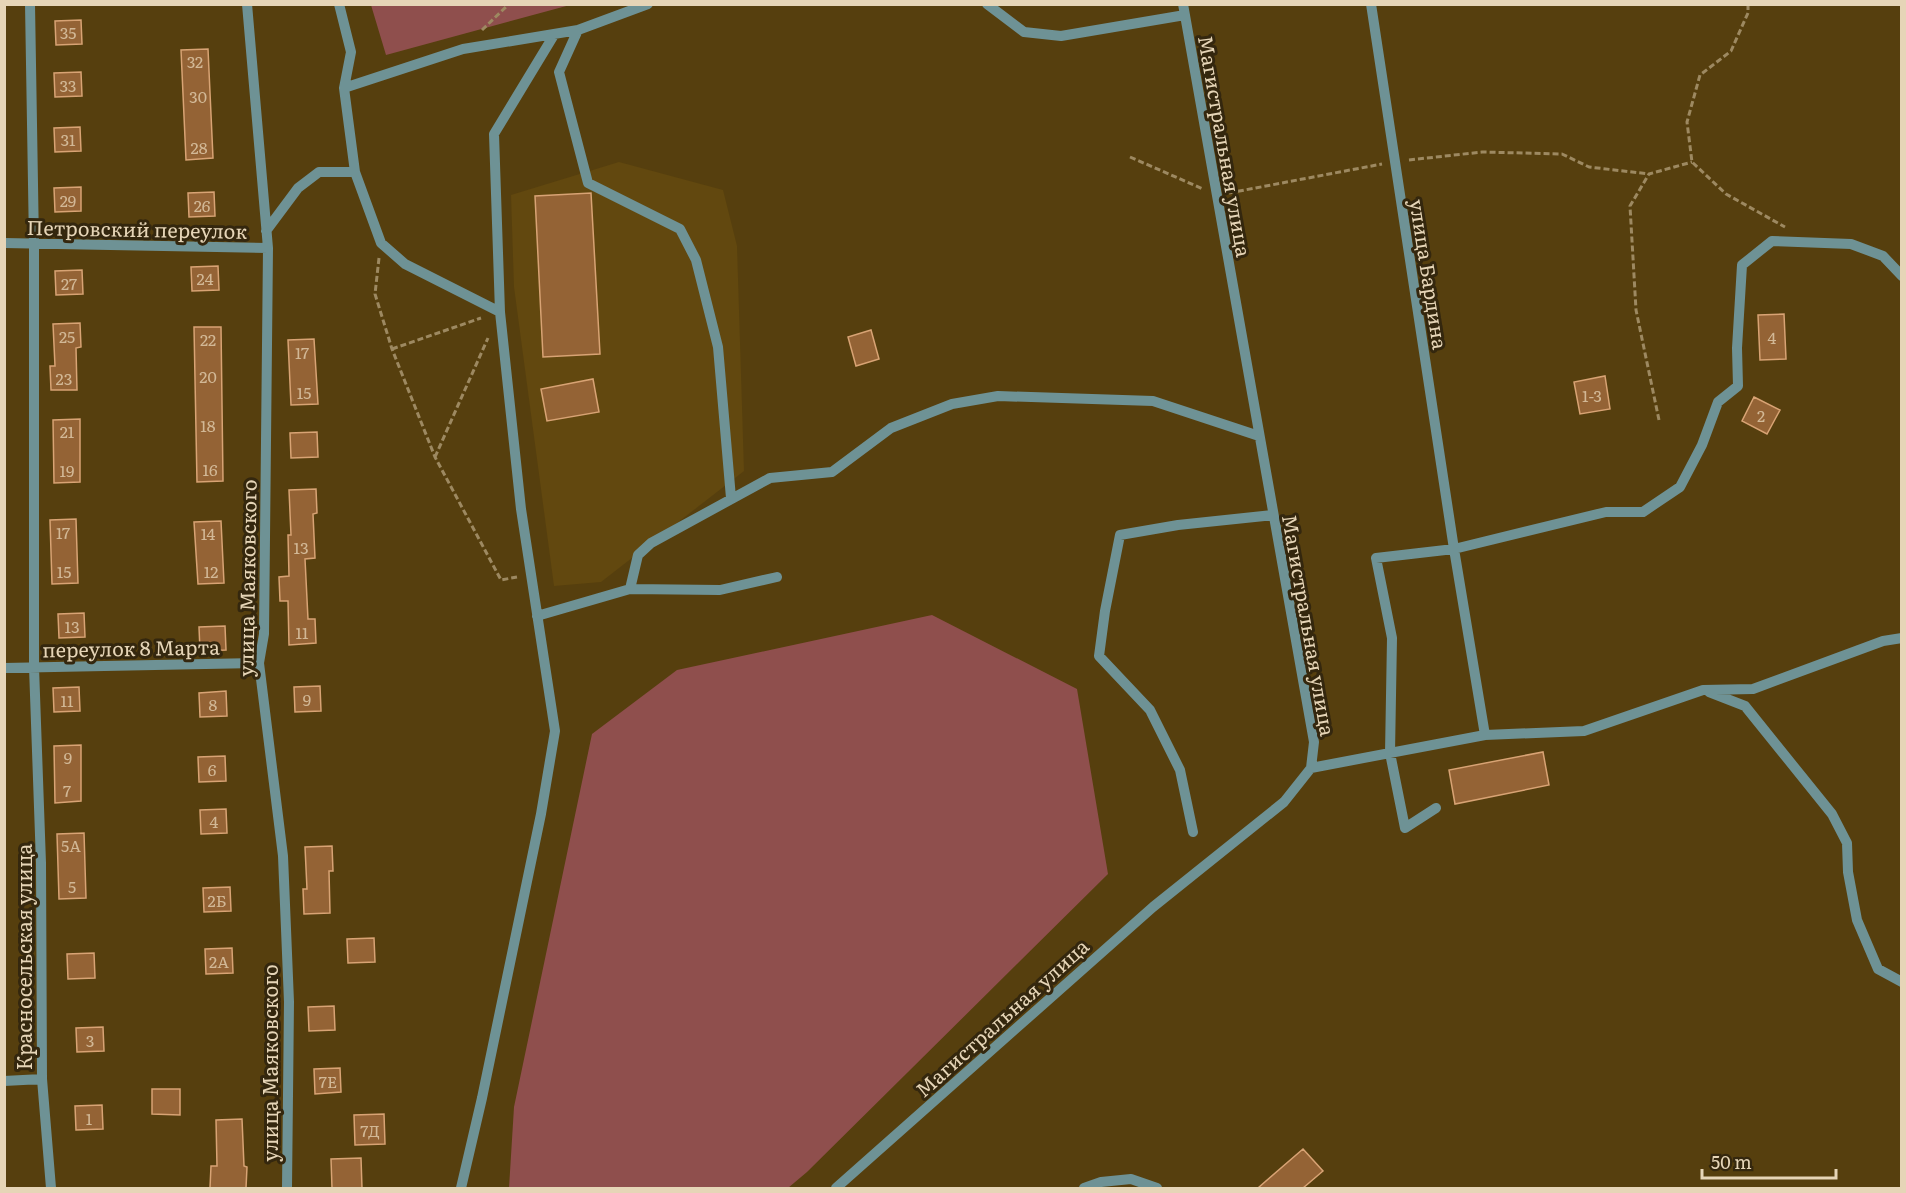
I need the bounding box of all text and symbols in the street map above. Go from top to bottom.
house number: 35 [60,20,76,44]
street label: Магистральная улица [1192,33,1260,259]
house number: 32 [187,49,203,73]
house number: 33 [60,73,76,97]
house number: 30 [189,84,207,108]
house number: 31 [60,127,76,151]
house number: 28 [191,135,208,159]
house number: 29 [60,188,76,212]
house number: 26 [194,193,211,217]
street label: улица Бардина [1403,197,1457,351]
street label: Петровский переулок [26,211,248,245]
house number: 24 [197,266,214,290]
house number: 27 [61,271,77,295]
house number: 25 [59,324,75,348]
house number: 4 [1768,325,1777,349]
house number: 22 [200,327,216,351]
house number: 17 [295,340,309,364]
house number: 20 [199,364,217,388]
house number: 23 [56,366,72,390]
house number: 15 [297,380,311,404]
house number: 1-3 [1582,383,1602,407]
house number: 2 [1757,403,1765,427]
house number: 18 [200,413,216,437]
house number: 21 [60,419,75,443]
house number: 16 [202,457,218,481]
house number: 19 [60,458,74,482]
street label: улица Маяковского [229,479,263,677]
street label: Магистральная улица [1276,512,1344,738]
house number: 17 [56,520,70,544]
house number: 14 [201,521,216,545]
house number: 13 [293,535,309,559]
house number: 15 [57,559,71,583]
house number: 12 [204,559,218,583]
house number: 13 [64,614,80,638]
house number: 11 [295,620,309,644]
street label: переулок 8 Марта [42,630,220,664]
house number: 9 [303,687,311,711]
house number: 11 [60,688,74,712]
house number: 8 [209,692,218,716]
house number: 9 [64,745,72,769]
house number: 6 [208,757,217,781]
house number: 7 [63,778,71,802]
house number: 4 [210,809,219,833]
house number: 5А [61,833,81,857]
street label: Красносельская улица [8,844,38,1070]
house number: 5 [68,874,76,898]
house number: 2Б [208,888,226,912]
street label: Магистральная улица [908,931,1095,1103]
house number: 2А [209,949,229,973]
street label: улица Маяковского [254,964,284,1162]
house number: 3 [86,1028,94,1052]
house number: 7Е [319,1069,337,1093]
house number: 1 [86,1106,93,1130]
house number: 7Д [360,1118,380,1142]
scale bar [1702,1142,1836,1180]
text: 50 m [1711,1148,1752,1175]

